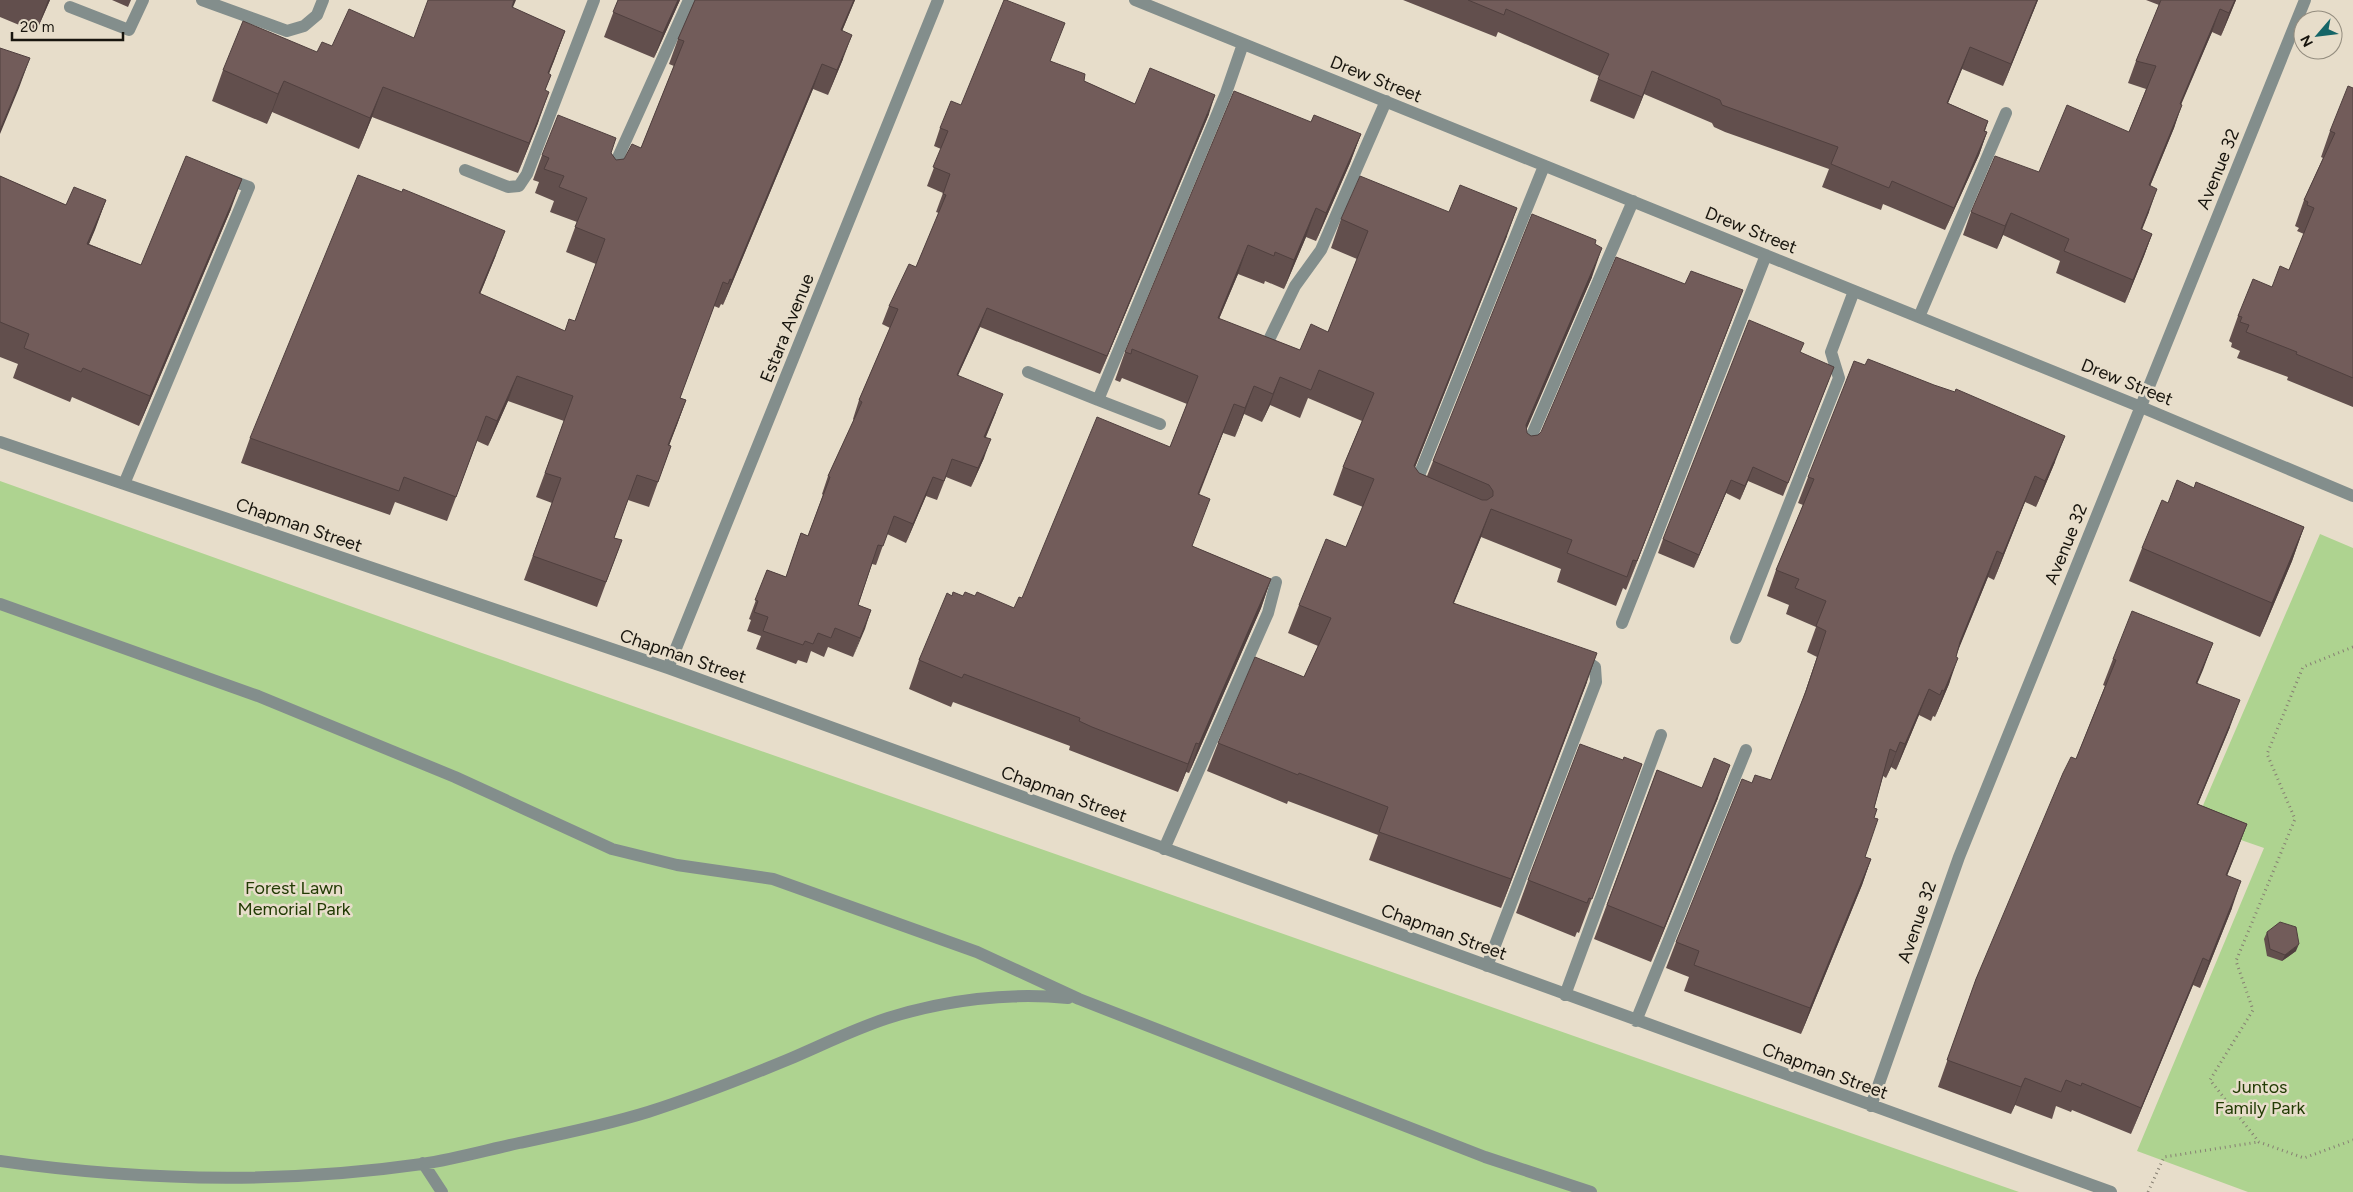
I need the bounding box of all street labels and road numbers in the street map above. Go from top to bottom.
street label: Drew Street [1327,51,1425,107]
street label: Avenue 32 [2192,125,2244,213]
street label: Drew Street [1702,202,1800,258]
street label: Estara Avenue [755,270,819,386]
street label: Drew Street [2078,354,2176,410]
street label: Chapman Street [233,493,365,557]
street label: Avenue 32 [2040,500,2092,588]
street label: Chapman Street [617,624,749,688]
street label: Chapman Street [998,761,1130,827]
street label: Avenue 32 [1893,878,1941,966]
street label: Chapman Street [1378,899,1510,965]
street label: Chapman Street [1759,1038,1891,1104]

